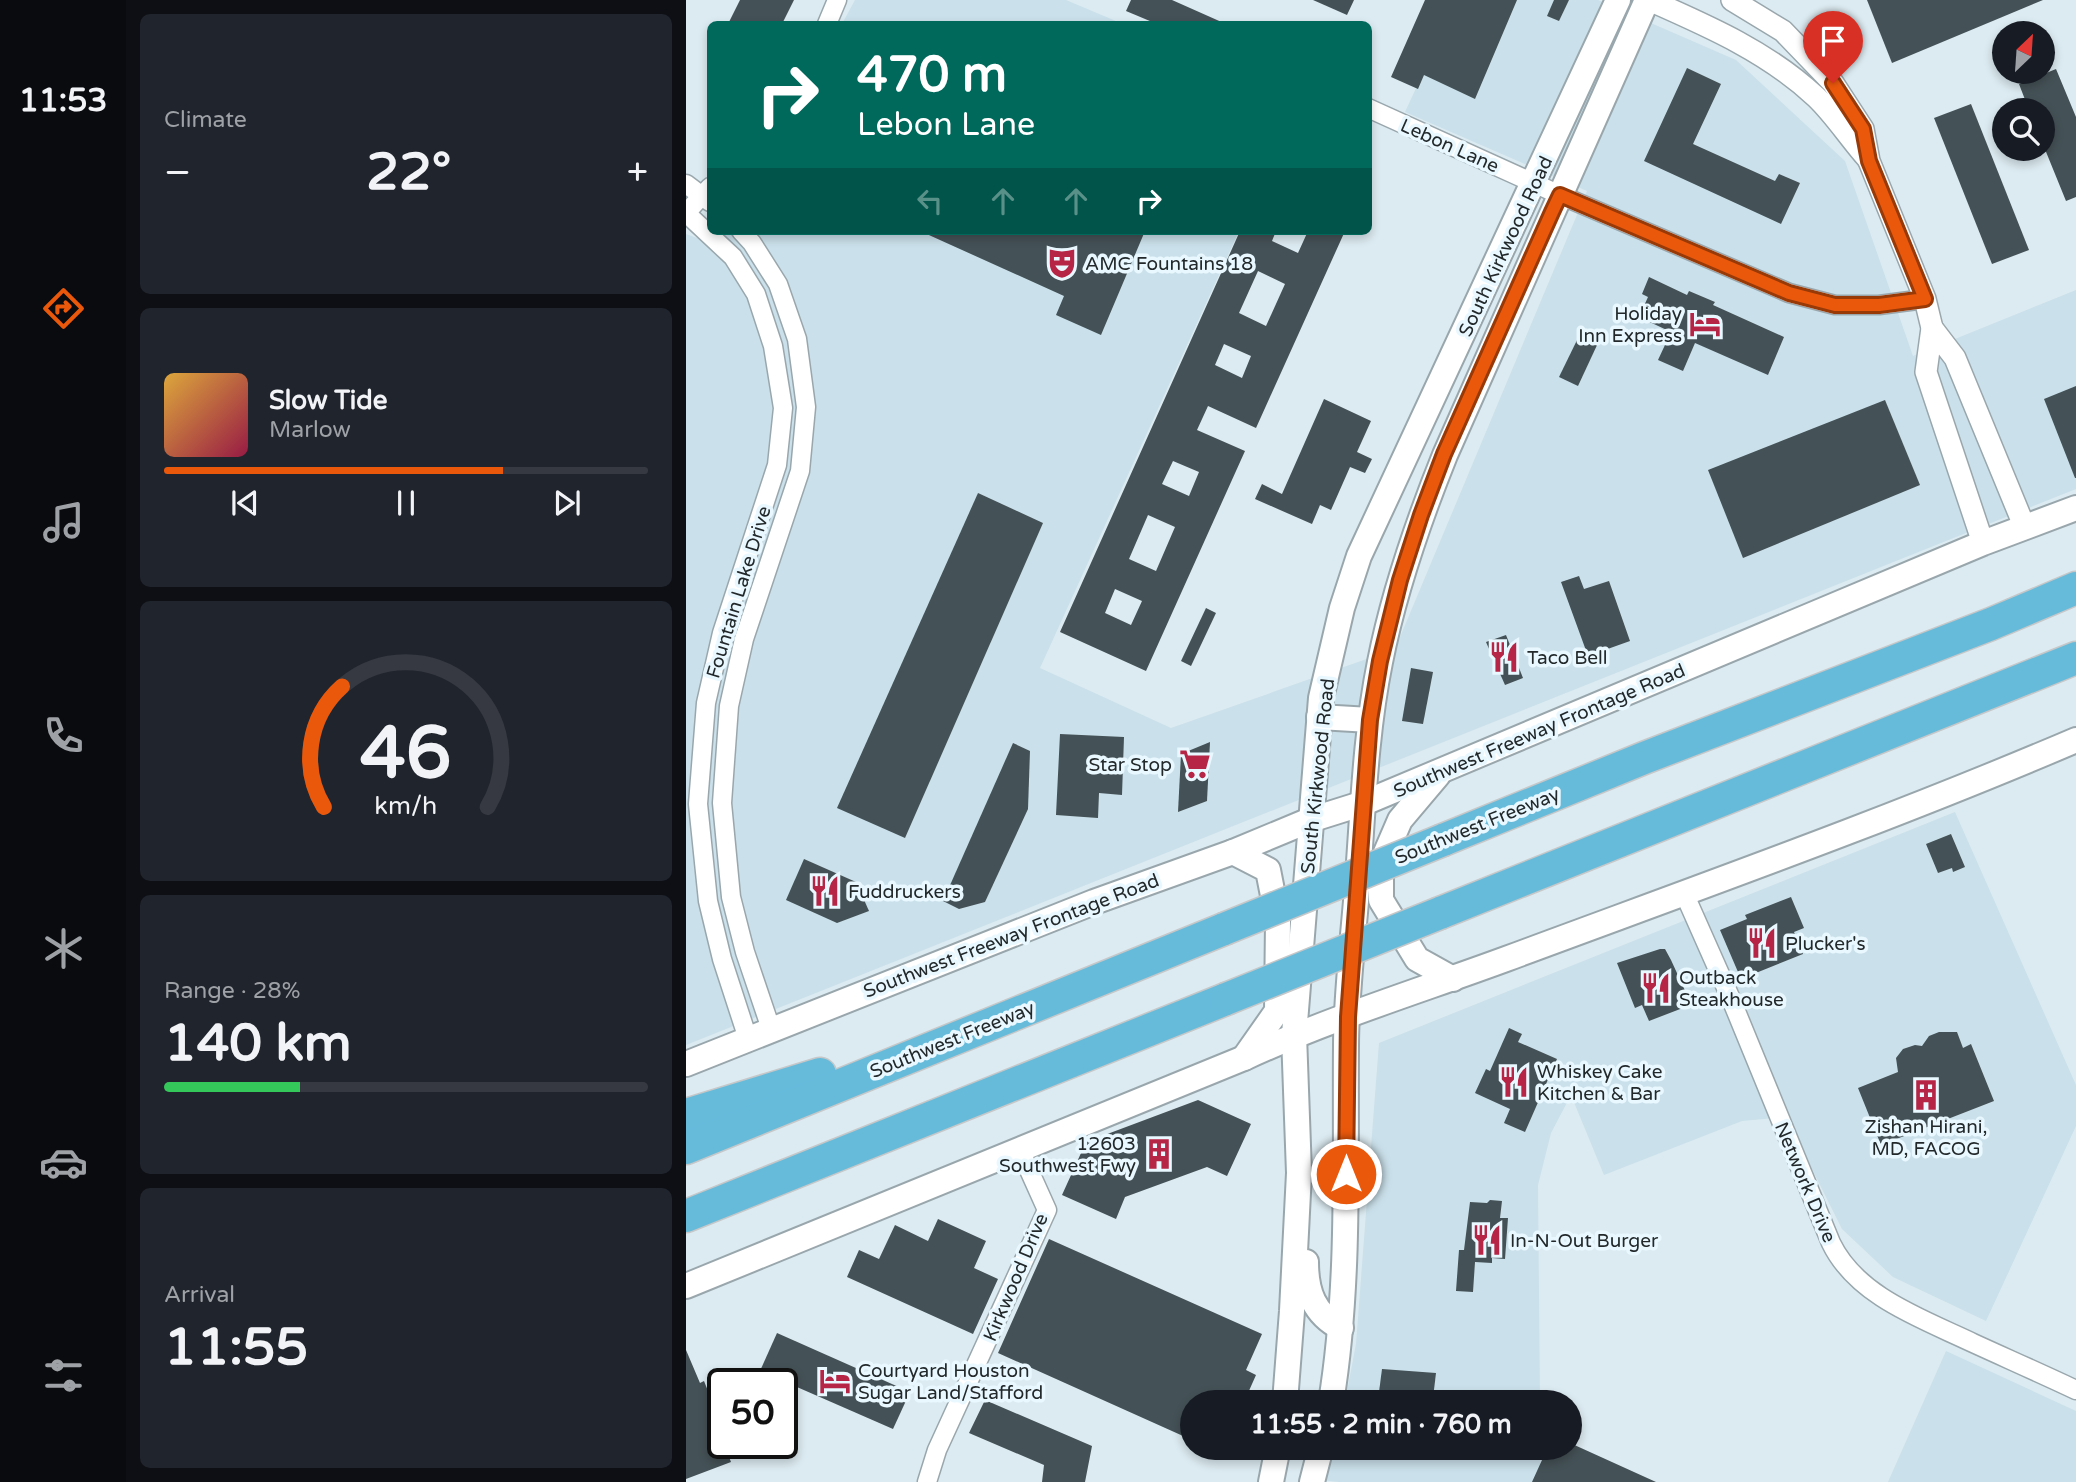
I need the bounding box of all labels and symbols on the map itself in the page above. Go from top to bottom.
pin [1803,11,1863,83]
north arrow [1992,21,2054,84]
street label: Lebon Lane [1397,114,1502,177]
street label: South Kirkwood Road [1454,153,1557,340]
theatre icon: AMC Fountains 18 [1045,246,1079,280]
place label: AMC Fountains 18 [1085,253,1253,275]
place label: Holiday Inn Express [1578,303,1682,347]
hotel icon: Holiday Inn Express [1688,307,1722,341]
street label: Fountain Lake Drive [702,504,776,681]
restaurant icon: Taco Bell [1487,640,1521,674]
place label: Taco Bell [1527,647,1608,669]
street label: Southwest Freeway Frontage Road [1390,659,1689,803]
street label: South Kirkwood Road [1297,677,1339,875]
supermarket icon: Star Stop [1178,747,1212,781]
place label: Star Stop [1089,754,1172,776]
street label: Southwest Freeway [1392,783,1563,869]
street label: Southwest Freeway Frontage Road [861,869,1162,1003]
restaurant icon: Fuddruckers [808,874,842,908]
place label: Fuddruckers [848,881,961,903]
restaurant icon: Plucker's [1745,926,1779,960]
place label: Plucker's [1785,933,1866,955]
place label: Outback Steakhouse [1679,967,1784,1011]
restaurant icon: Outback Steakhouse [1639,971,1673,1005]
street label: Southwest Freeway [867,997,1038,1083]
place label: Whiskey Cake Kitchen & Bar [1537,1061,1662,1105]
restaurant icon: Whiskey Cake Kitchen & Bar [1497,1065,1531,1099]
building icon: Zishan Hirani, MD, FACOG [1909,1078,1943,1112]
place label: Zishan Hirani, MD, FACOG [1865,1116,1987,1160]
street label: Network Drive [1770,1119,1840,1246]
place label: 12603 Southwest Fwy [999,1133,1136,1177]
building icon: 12603 Southwest Fwy [1142,1137,1176,1171]
position arrow [1309,1137,1383,1211]
street label: Kirkwood Drive [979,1210,1053,1345]
restaurant icon: In-N-Out Burger [1470,1223,1504,1257]
place label: In-N-Out Burger [1510,1230,1659,1252]
place label: Courtyard Houston Sugar Land/Stafford [858,1360,1043,1404]
hotel icon: Courtyard Houston Sugar Land/Stafford [818,1364,852,1398]
speed limit sign: 50 [707,1368,798,1459]

